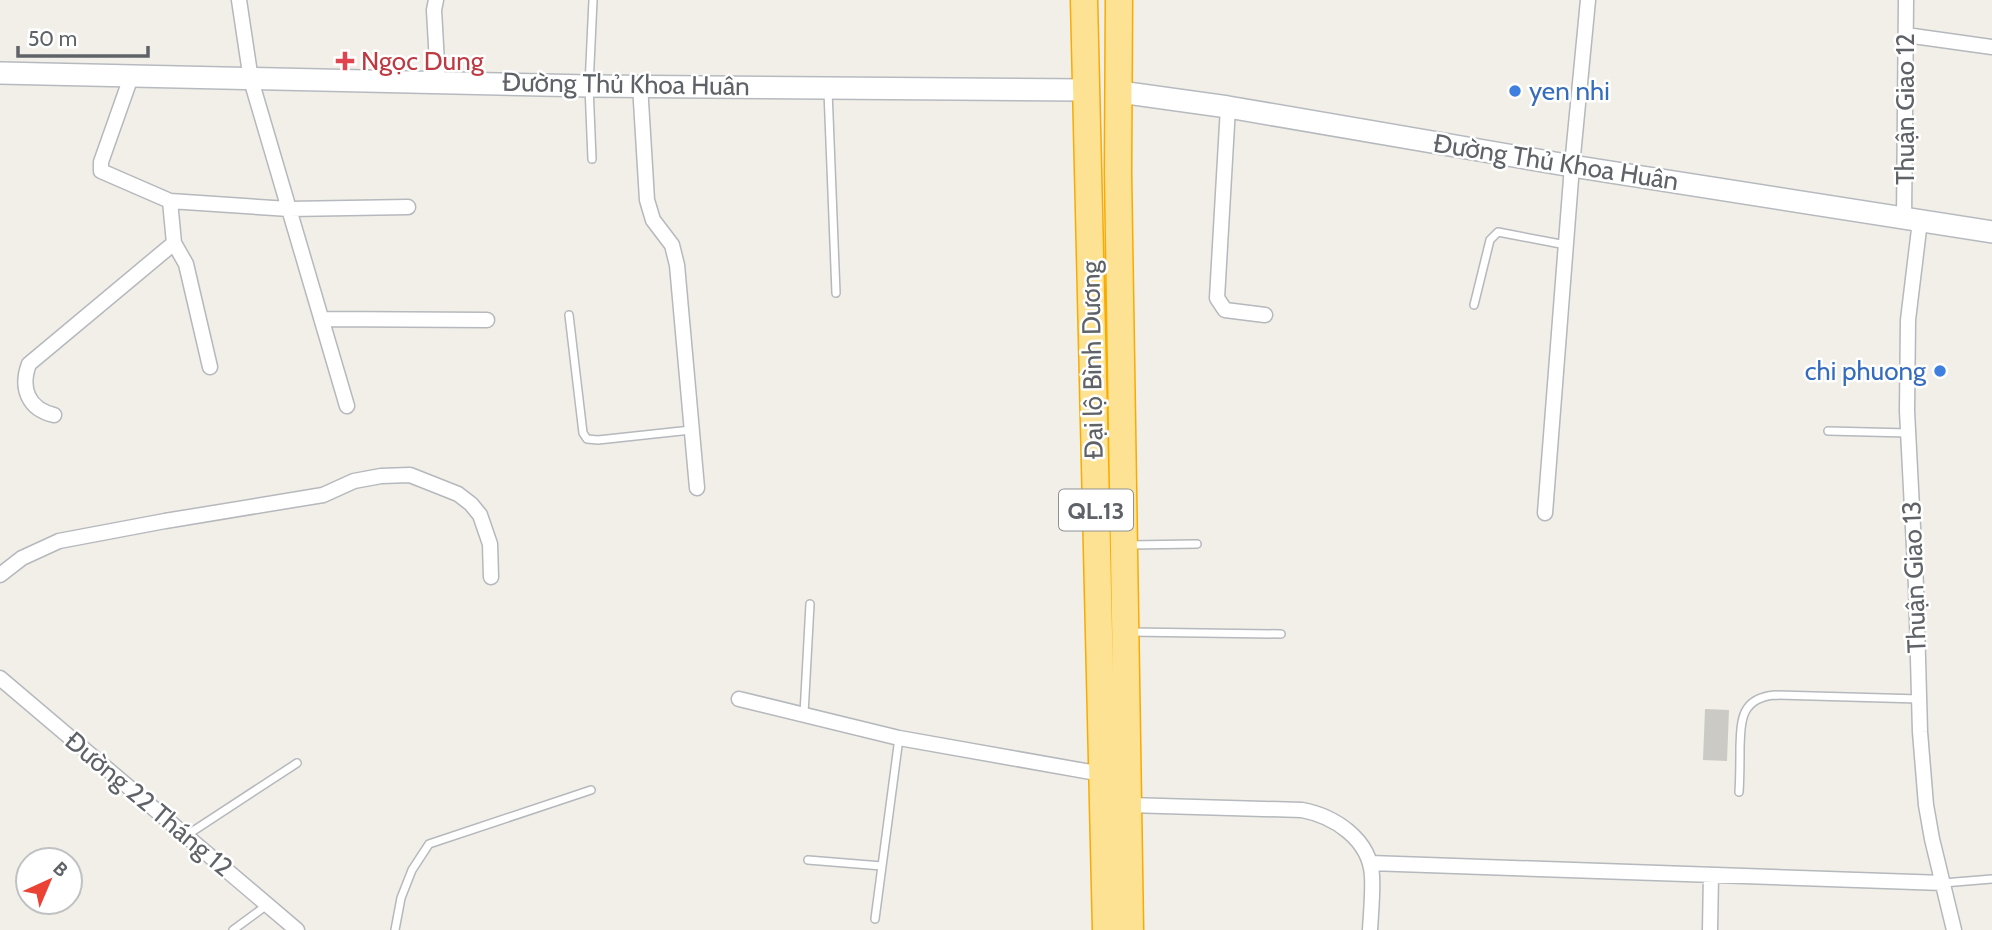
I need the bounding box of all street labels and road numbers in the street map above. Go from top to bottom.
street label: Thuận Giao 12 [1889,33,1921,185]
street label: Đường Thủ Khoa Huân [502,66,750,102]
street label: Đường Thủ Khoa Huân [1431,127,1681,197]
street label: Đại lộ Bình Dương [1074,259,1110,459]
road number: QL.13 [1059,490,1133,530]
street label: Thuận Giao 13 [1895,500,1933,654]
street label: Đường 22 Tháng 12 [59,725,239,883]

